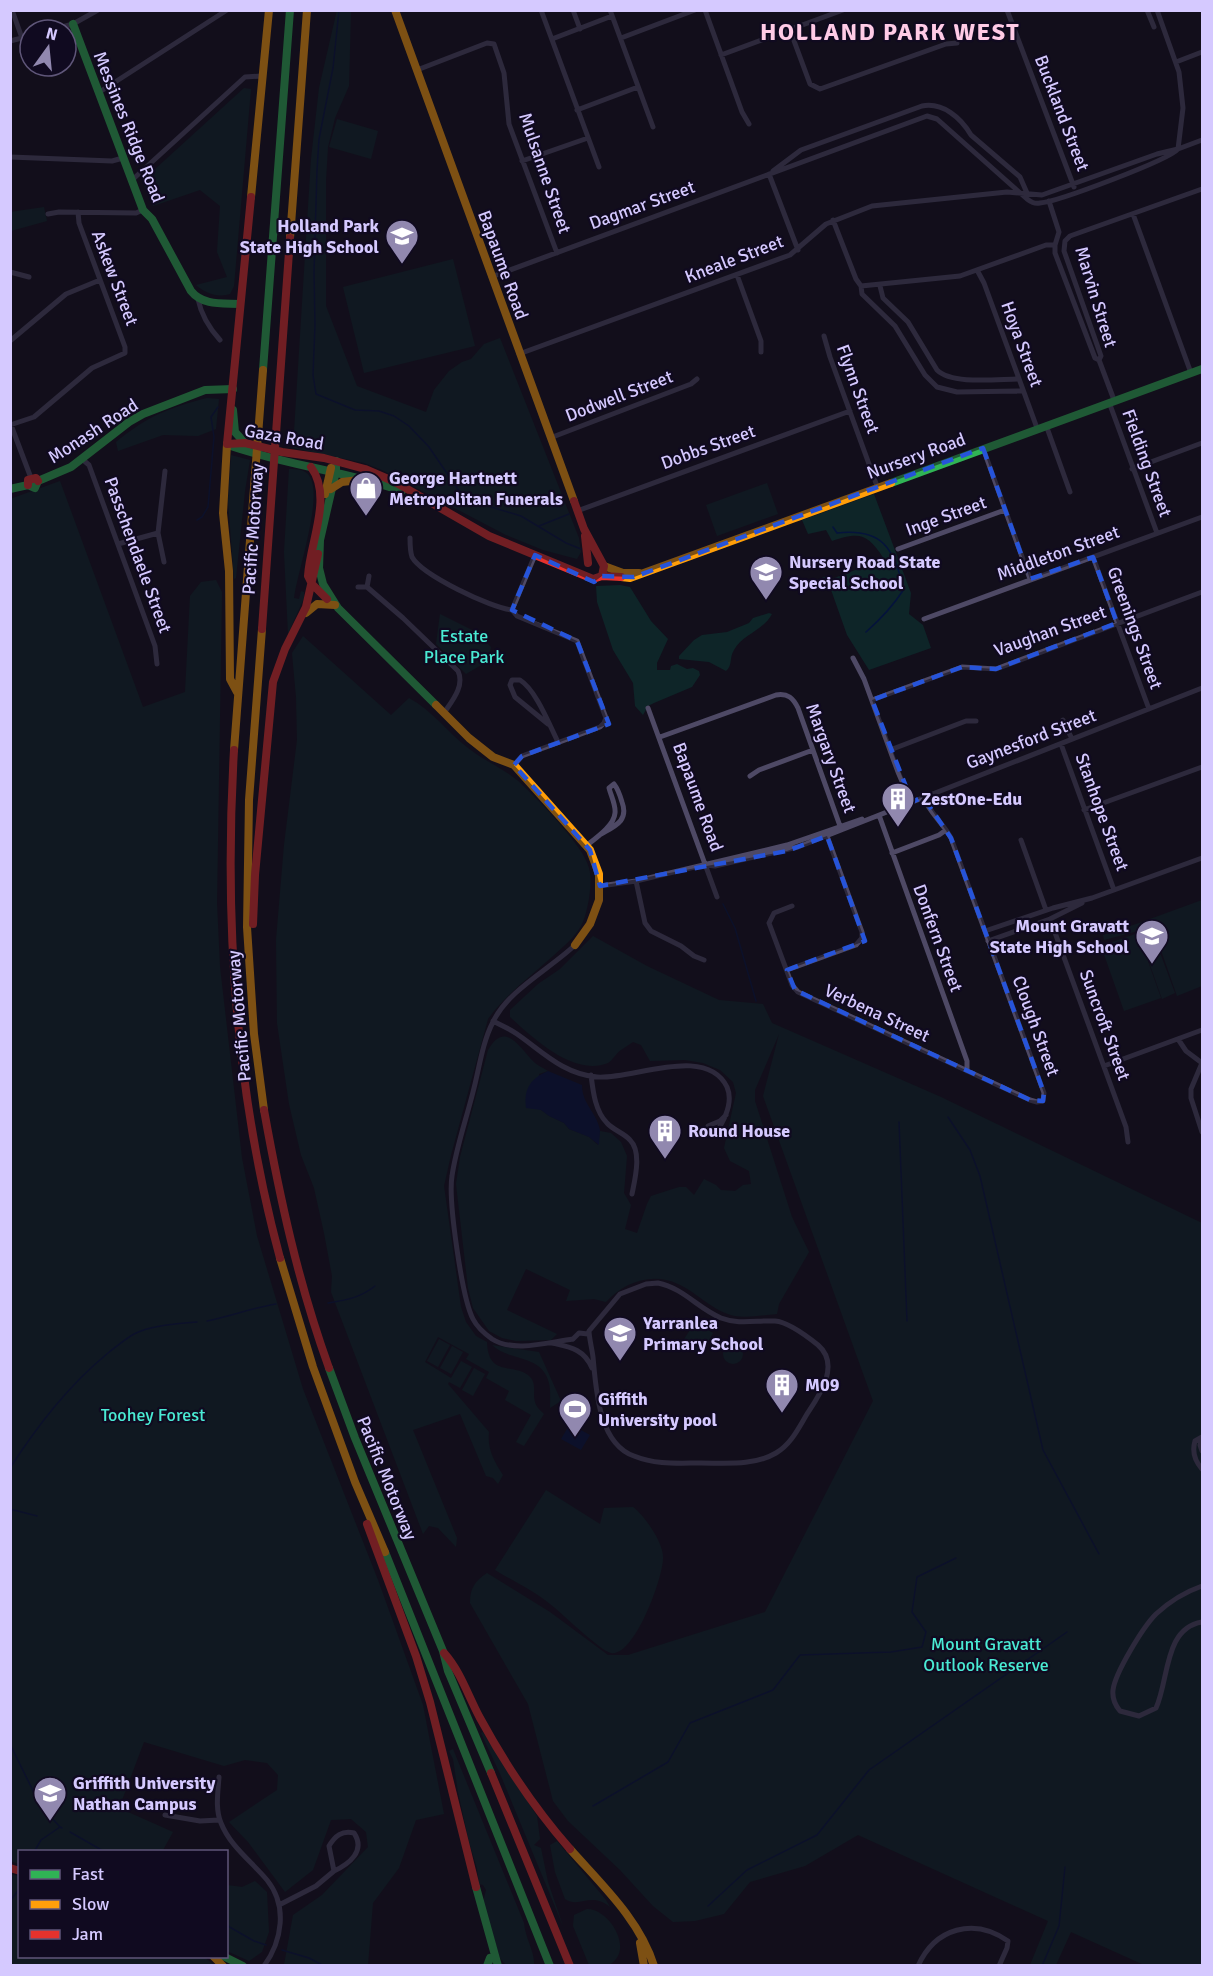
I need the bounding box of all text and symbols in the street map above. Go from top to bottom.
district label: HOLLAND PARK WEST [760,17,1020,47]
north arrow [18,18,78,78]
text: N [44,23,60,46]
street label: Messines Ridge Road [89,48,169,206]
street label: Buckland Street [1030,52,1094,174]
street label: Mulsanne Street [514,110,576,236]
street label: Dagmar Street [586,176,698,234]
street label: Bapaume Road [473,207,533,323]
place label: Holland Park State High School [240,215,380,258]
school or university icon: Holland Park State High School [384,218,420,265]
street label: Askew Street [87,227,143,329]
street label: Kneale Street [682,230,786,288]
street label: Marvin Street [1070,244,1122,350]
street label: Hoya Street [996,298,1048,390]
street label: Flynn Street [832,341,884,437]
street label: Dodwell Street [562,365,676,427]
street label: Monash Road [44,394,142,468]
street label: Fielding Street [1117,406,1177,520]
street label: Gaza Road [243,419,325,455]
street label: Dobbs Street [658,420,758,474]
street label: Nursery Road [864,428,968,484]
street label: Pacific Motorway [237,462,269,595]
place label: George Hartnett Metropolitan Funerals [389,467,563,510]
shop icon: George Hartnett Metropolitan Funerals [348,470,384,517]
street label: Passchendaele Street [100,474,176,636]
street label: Inge Street [903,491,989,541]
street label: Middleton Street [994,521,1122,585]
place label: Nursery Road State Special School [789,551,941,594]
school or university icon: Nursery Road State Special School [748,554,784,601]
street label: Greenings Street [1103,564,1167,692]
street label: Vaughan Street [991,601,1109,661]
park label: Estate Place Park [424,625,504,668]
street label: Margary Street [801,700,861,816]
street label: Gaynesford Street [963,704,1099,774]
street label: Bapaume Road [668,739,728,855]
street label: Stanhope Street [1070,750,1134,874]
building icon: ZestOne-Edu [880,781,916,828]
place label: ZestOne-Edu [921,788,1022,810]
street label: Donfern Street [908,881,968,995]
place label: Mount Gravatt State High School [990,915,1129,958]
school or university icon: Mount Gravatt State High School [1134,918,1170,965]
street label: Pacific Motorway [222,949,256,1083]
street label: Suncroft Street [1075,967,1135,1083]
street label: Clough Street [1008,973,1064,1079]
street label: Verbena Street [821,979,933,1047]
building icon: Round House [647,1113,683,1160]
place label: Round House [688,1120,790,1142]
place label: Yarranlea Primary School [642,1312,764,1355]
school or university icon: Yarranlea Primary School [602,1315,638,1362]
building icon: M09 [764,1367,800,1414]
place label: M09 [805,1374,840,1396]
place label: Giffith University pool [598,1388,717,1431]
sports icon: Giffith University pool [557,1391,593,1438]
park label: Toohey Forest [101,1404,205,1426]
street label: Pacific Motorway [352,1413,422,1544]
park label: Mount Gravatt Outlook Reserve [923,1633,1049,1676]
place label: Griffith University Nathan Campus [73,1772,215,1815]
school or university icon: Griffith University Nathan Campus [32,1775,68,1822]
legend [18,1850,228,1958]
text: Fast [72,1863,104,1885]
text: Slow [72,1893,109,1915]
text: Jam [72,1923,103,1945]

